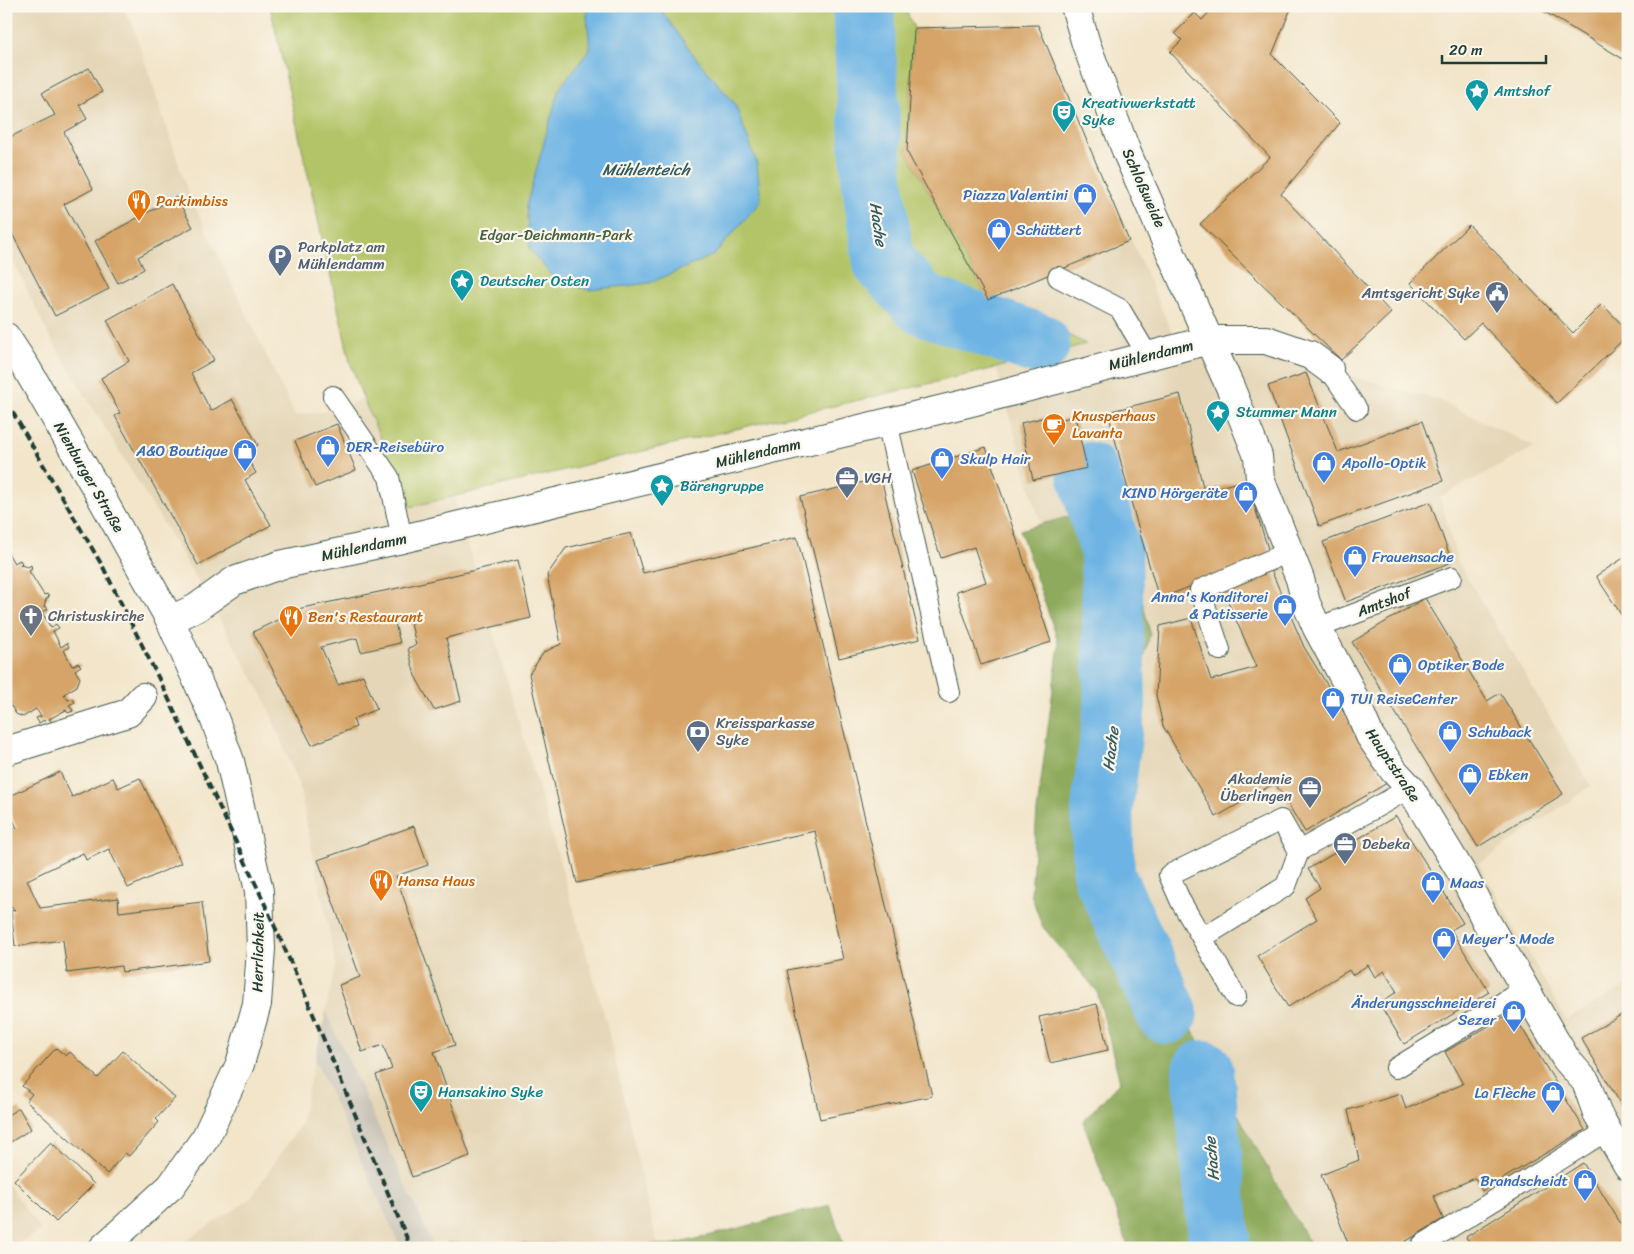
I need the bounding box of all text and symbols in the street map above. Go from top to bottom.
scale bar [1442,32,1545,64]
text: 20 m [1449,37,1483,63]
place icon: Amtshof [1464,78,1490,112]
place label: Amtshof [1493,78,1552,104]
place label: Kreativwerkstatt Syke [1082,90,1196,133]
theatre icon: Kreativwerkstatt Syke [1051,99,1077,133]
street label: Schloßweide [1115,144,1173,232]
water label: Mühlenteich [602,155,691,184]
place label: Piazza Valentini [963,182,1069,208]
shop icon: Piazza Valentini [1072,182,1098,216]
restaurant icon: Parkimbiss [126,188,152,222]
place label: Parkimbiss [156,188,229,214]
water label: Hache [861,200,896,250]
shop icon: Schüttert [986,217,1012,251]
place label: Schüttert [1016,217,1082,243]
park label: Edgar-Deichmann-Park [479,222,634,248]
place label: Parkplatz am Mühlendamm [298,234,386,277]
parking icon: Parkplatz am Mühlendamm [267,243,293,277]
place icon: Deutscher Osten [449,268,475,302]
place label: Deutscher Osten [480,268,589,294]
place label: Amtsgericht Syke [1361,280,1480,306]
public building icon: Amtsgericht Syke [1484,280,1510,314]
street label: Mühlendamm [1106,332,1196,378]
place icon: Stummer Mann [1205,399,1231,433]
place label: Stummer Mann [1236,399,1337,425]
place label: Knusperhaus Lavanta [1072,403,1156,446]
cafe icon: Knusperhaus Lavanta [1041,412,1067,446]
street label: Nienburger Straße [47,417,131,537]
street label: Mühlendamm [713,431,803,475]
shop icon: DER-Reisebüro [315,434,341,468]
place label: DER-Reisebüro [346,434,444,460]
place label: A&O Boutique [135,438,228,464]
shop icon: A&O Boutique [232,438,258,472]
shop icon: Skulp Hair [929,446,955,480]
place label: Skulp Hair [960,446,1031,472]
shop icon: Apollo-Optik [1311,450,1337,484]
place label: Apollo-Optik [1341,450,1427,476]
office icon: VGH [834,465,860,499]
place label: VGH [864,465,892,491]
place icon: Bärengruppe [649,473,675,507]
place label: Bärengruppe [680,473,764,499]
place label: KIND Hörgeräte [1122,480,1228,506]
shop icon: KIND Hörgeräte [1233,480,1259,514]
street label: Mühlendamm [319,525,409,569]
shop icon: Frauensache [1342,544,1368,578]
place label: Frauensache [1372,544,1454,570]
street label: Amtshof [1352,579,1416,625]
place label: Anna's Konditorei & Patisserie [1150,584,1269,627]
shop icon: Anna's Konditorei & Patisserie [1272,593,1298,627]
church icon: Christuskirche [18,603,44,637]
place label: Christuskirche [48,603,145,629]
restaurant icon: Ben's Restaurant [278,604,304,638]
place label: Ben's Restaurant [308,604,424,630]
shop icon: Optiker Bode [1387,652,1413,686]
place label: Optiker Bode [1418,652,1505,678]
shop icon: TUI ReiseCenter [1320,686,1346,720]
place label: TUI ReiseCenter [1350,686,1457,712]
place label: Kreissparkasse Syke [716,710,815,753]
bank icon: Kreissparkasse Syke [685,719,711,753]
shop icon: Schuback [1437,719,1463,753]
place label: Schuback [1468,719,1532,745]
street label: Hauptstraße [1358,722,1428,808]
water label: Hache [1093,724,1128,773]
shop icon: Ebken [1457,762,1483,796]
place label: Ebken [1488,762,1528,788]
place label: Akademie Überlingen [1221,766,1292,809]
office icon: Akademie Überlingen [1297,775,1323,809]
office icon: Debeka [1332,831,1358,865]
place label: Debeka [1362,831,1411,857]
restaurant icon: Hansa Haus [368,868,394,902]
place label: Hansa Haus [398,868,476,894]
shop icon: Maas [1420,870,1446,904]
place label: Maas [1450,870,1484,896]
street label: Herrlichkeit [244,911,272,992]
shop icon: Meyer's Mode [1431,926,1457,960]
place label: Meyer's Mode [1462,926,1555,952]
place label: Änderungsschneiderei Sezer [1350,990,1497,1033]
shop icon: Änderungsschneiderei Sezer [1501,999,1527,1033]
theatre icon: Hansakino Syke [408,1079,434,1113]
place label: Hansakino Syke [438,1079,544,1105]
place label: La Flèche [1474,1080,1536,1106]
shop icon: La Flèche [1540,1080,1566,1114]
water label: Hache [1195,1134,1228,1182]
place label: Brandscheidt [1480,1168,1568,1194]
shop icon: Brandscheidt [1572,1168,1598,1202]

